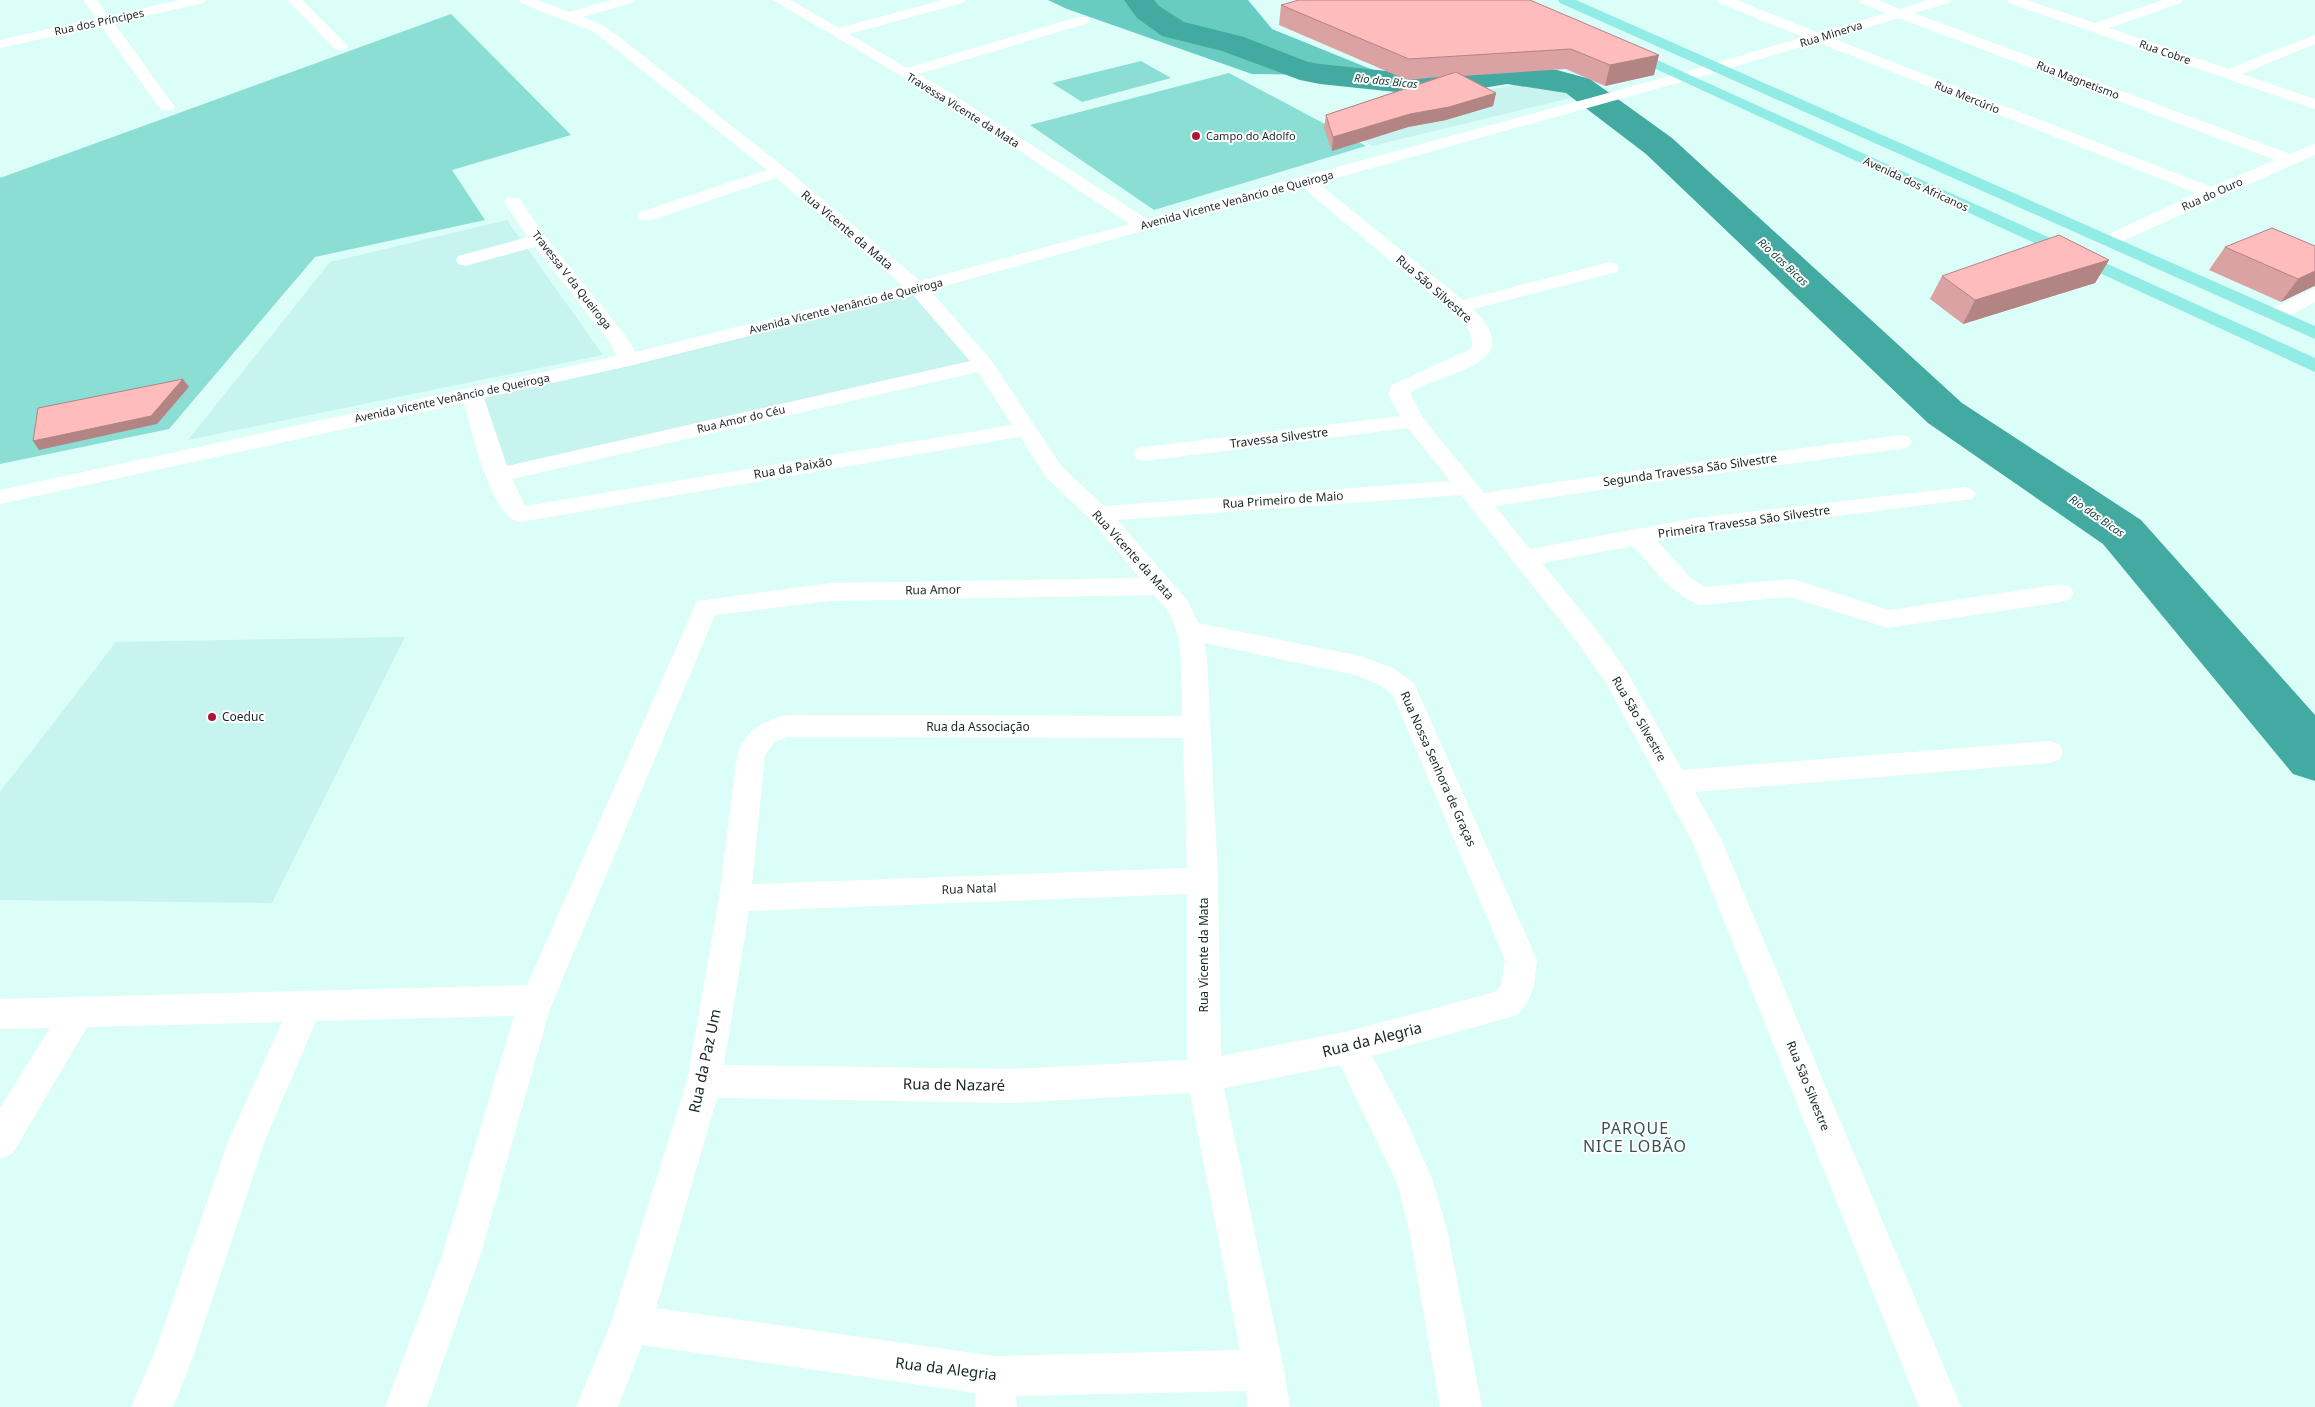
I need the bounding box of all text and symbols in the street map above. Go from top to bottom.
street label: Rua dos Príncipes [53,5,145,38]
street label: Rua Minerva [1798,17,1864,50]
street label: Rua Cobre [2137,36,2193,67]
street label: Rua Magnetismo [2035,57,2122,102]
street label: Travessa Vicente da Mata [904,69,1022,150]
water label: Rio das Bicas [1354,70,1419,91]
street label: Rua Mercúrio [1932,77,2002,117]
place label: Campo do Adolfo [1206,128,1296,143]
marker: Campo do Adolfo [1190,130,1202,142]
street label: Avenida dos Africanos [1861,153,1971,214]
street label: Avenida Vicente Venâncio de Queiroga [1139,166,1335,233]
street label: Rua do Ouro [2179,173,2245,214]
street label: Rua Vicente da Mata [798,186,897,273]
street label: Travessa V da Queiroga [529,227,616,332]
water label: Rio das Bicas [1755,234,1812,289]
street label: Rua São Silvestre [1393,251,1476,327]
street label: Avenida Vicente Venâncio de Queiroga [747,274,944,337]
street label: Avenida Vicente Venâncio de Queiroga [353,369,551,426]
street label: Rua Amor do Céu [695,401,787,436]
street label: Travessa Silvestre [1229,423,1329,452]
street label: Segunda Travessa São Silvestre [1602,449,1778,490]
street label: Rua da Paixão [752,452,833,483]
street label: Rua Primeiro de Maio [1222,487,1344,512]
water label: Rio das Bicas [2067,491,2128,540]
street label: Primeira Travessa São Silvestre [1657,501,1831,542]
street label: Rua Vicente da Mata [1089,506,1178,603]
street label: Rua Amor [905,581,961,598]
street label: Rua São Silvestre [1608,673,1671,765]
street label: Rua Nossa Senhora de Graças [1396,689,1481,849]
place label: Coeduc [222,708,264,725]
marker: Coeduc [206,711,218,723]
street label: Rua da Associação [926,718,1030,735]
street label: Rua Natal [941,879,997,898]
street label: Rua Vicente da Mata [1195,897,1212,1013]
street label: Rua da Paz Um [683,1007,725,1115]
street label: Rua da Alegria [1320,1017,1424,1061]
street label: Rua São Silvestre [1783,1038,1834,1134]
street label: Rua de Nazaré [903,1073,1005,1095]
district label: PARQUE NICE LOBÃO [1583,1117,1687,1157]
street label: Rua da Alegria [894,1352,998,1384]

